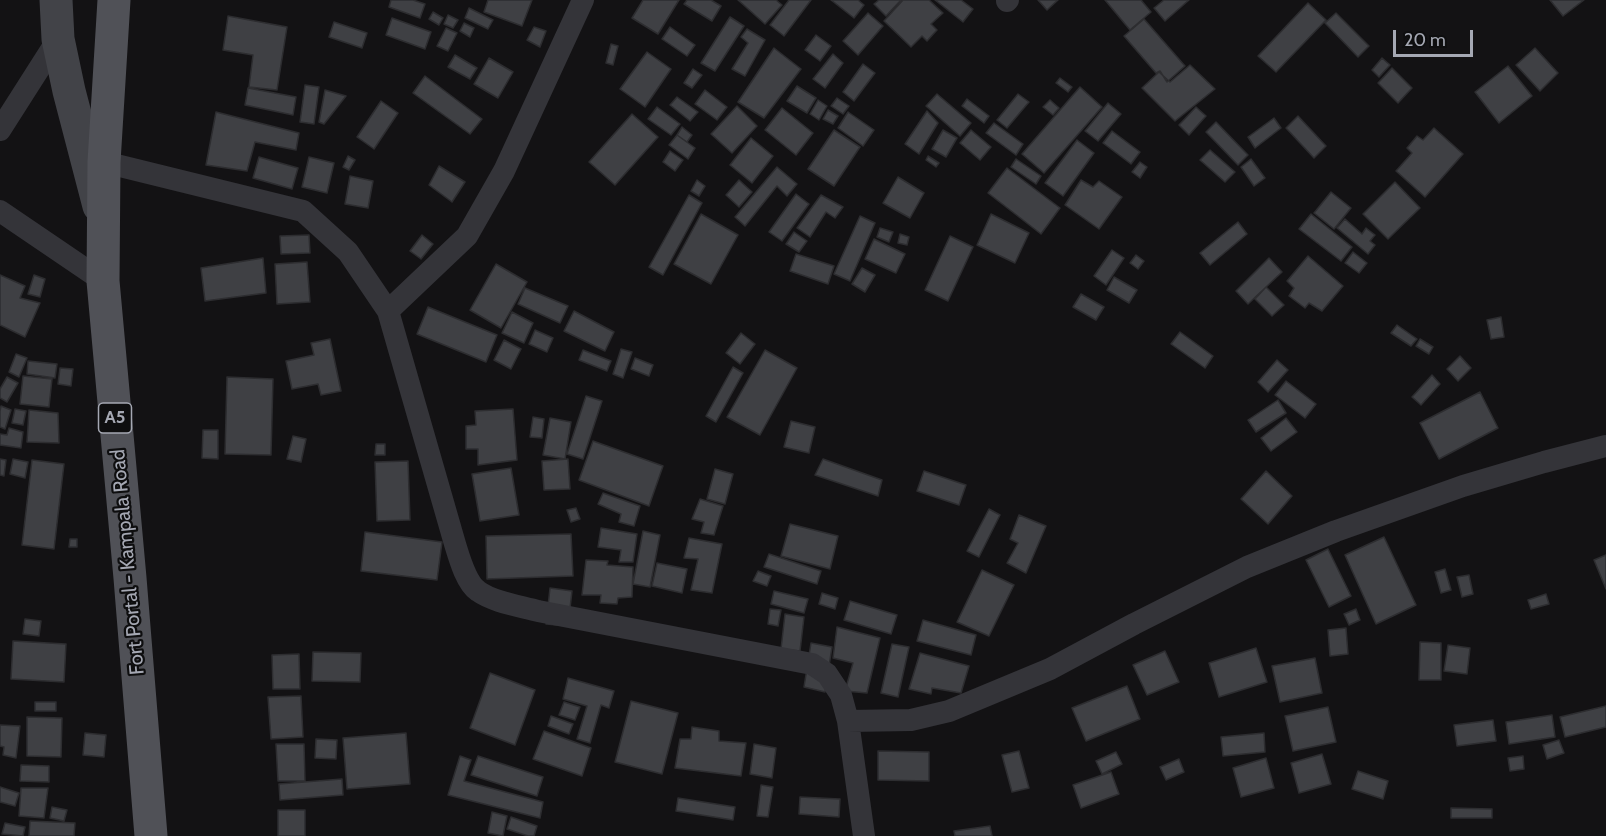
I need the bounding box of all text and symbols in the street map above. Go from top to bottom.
scale bar [1396,18,1476,56]
text: 20 m [1404,29,1446,51]
road number: A5 [98,403,132,433]
street label: Fort Portal - Kampala Road [106,448,150,676]

